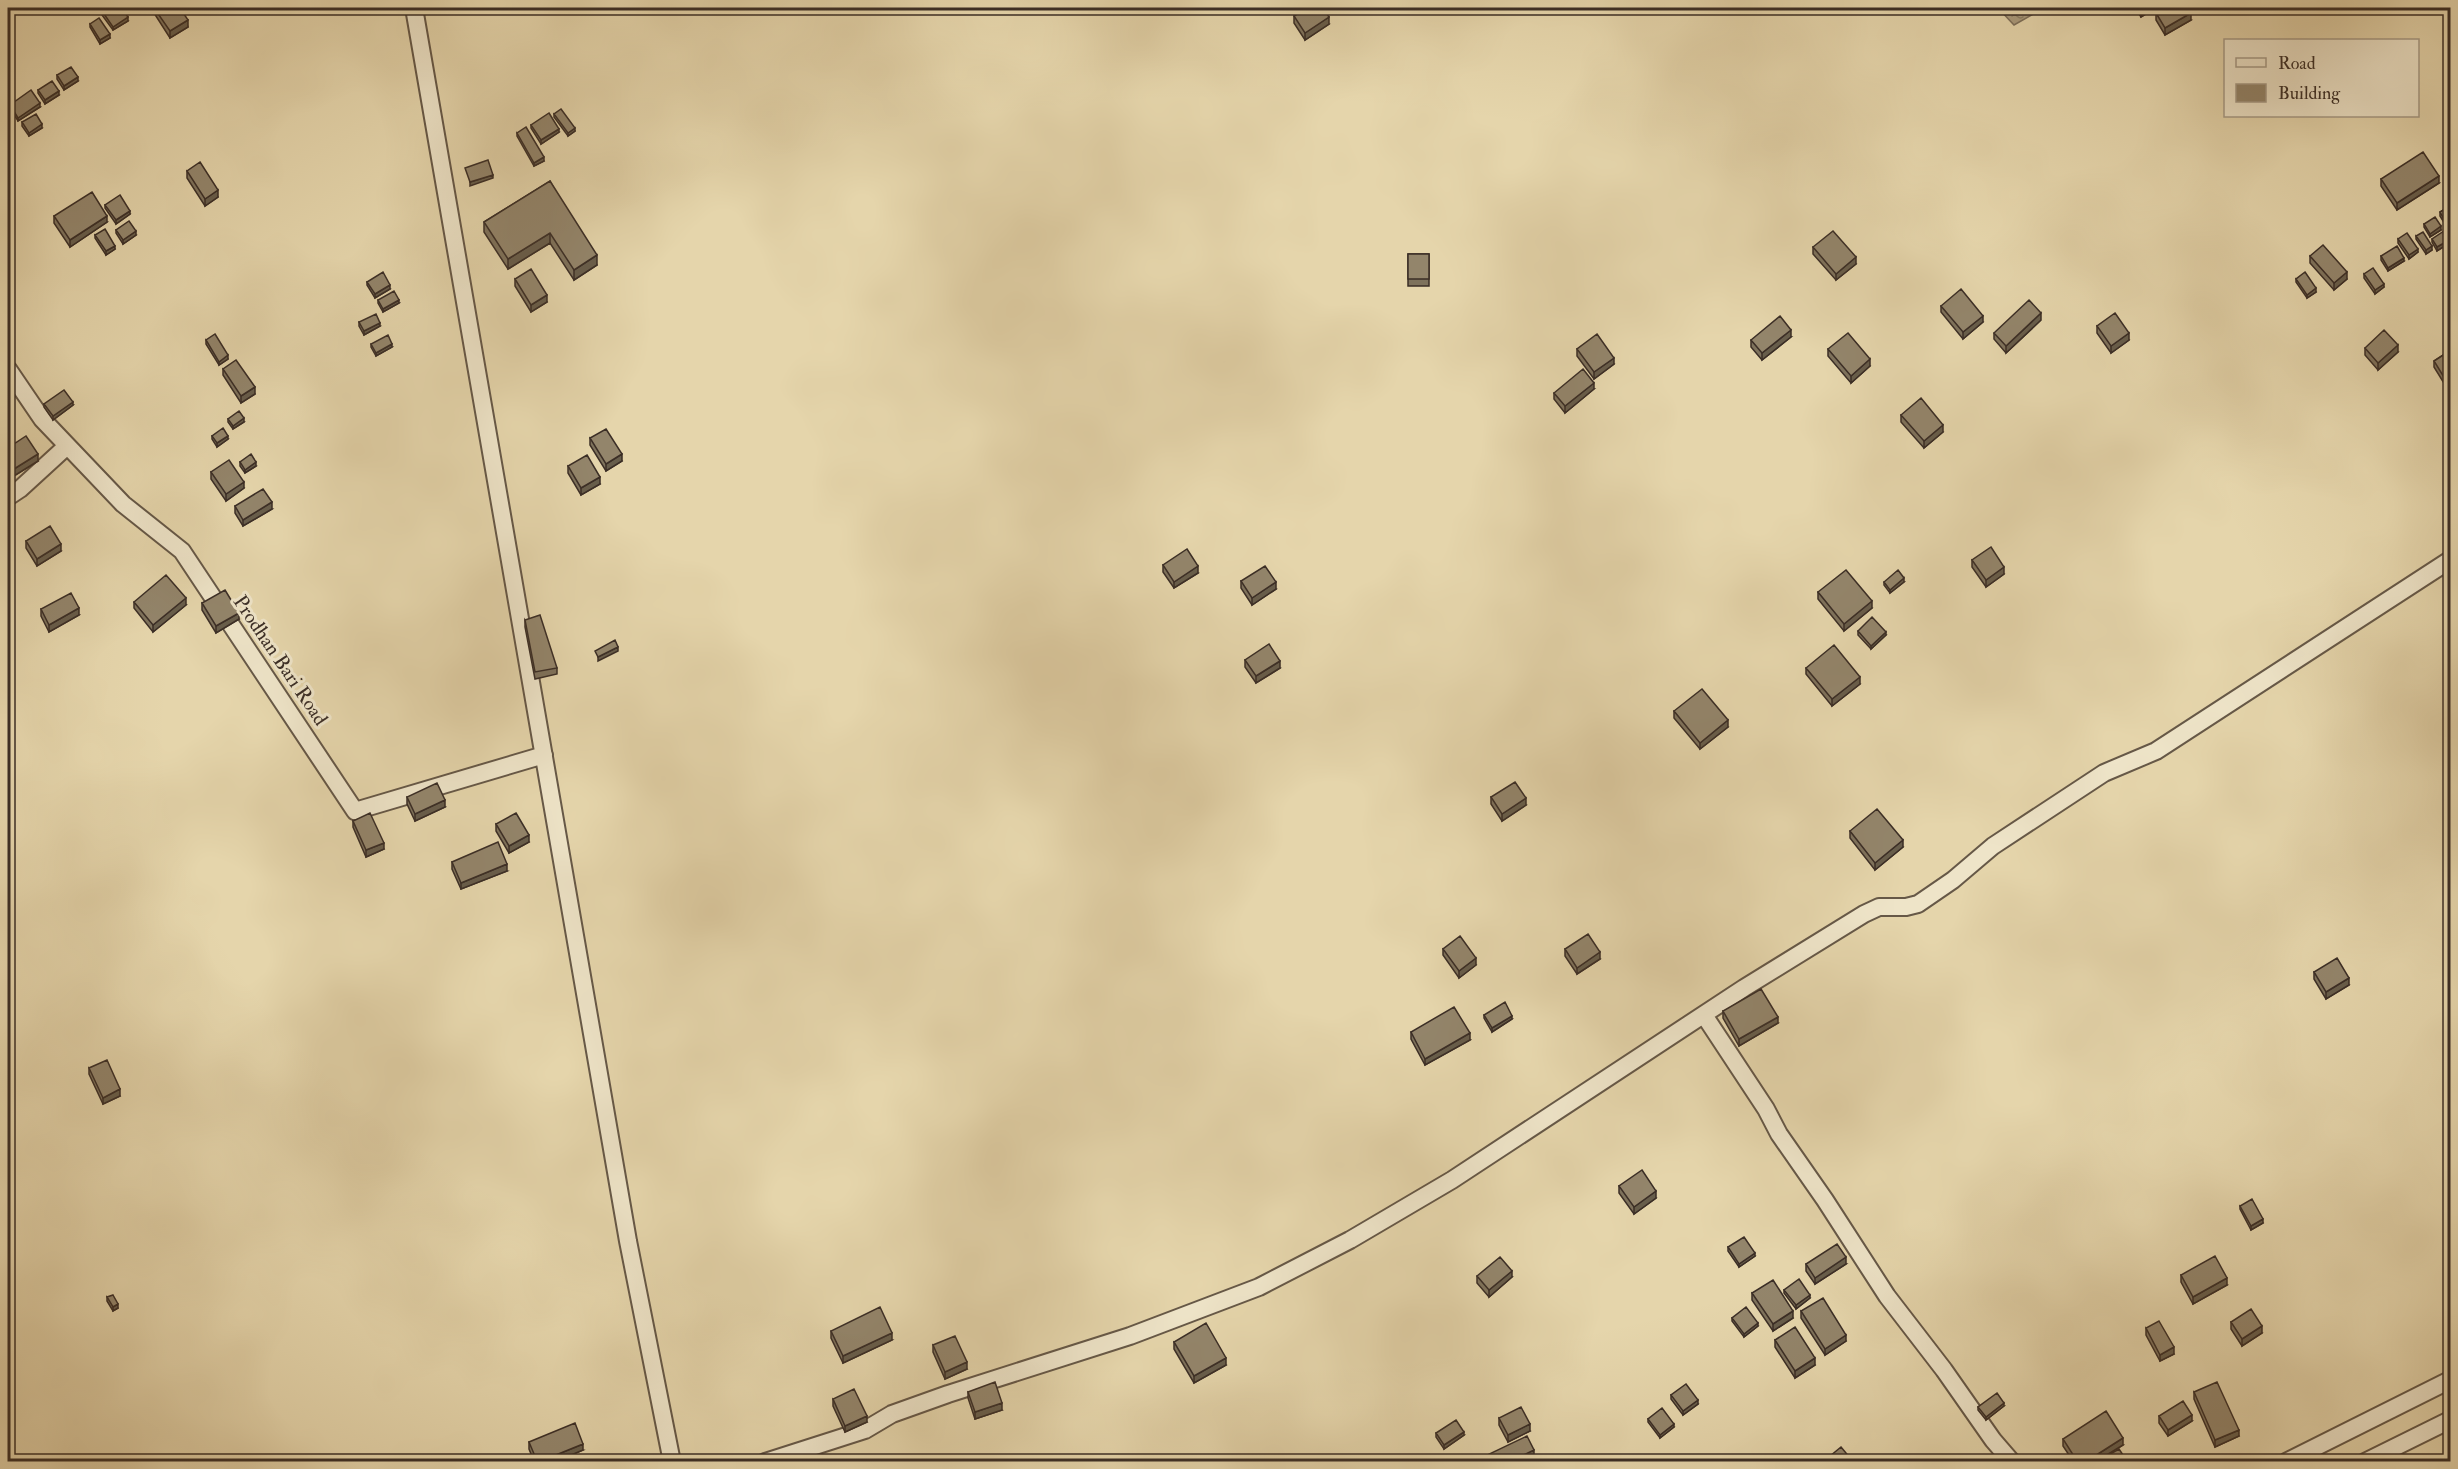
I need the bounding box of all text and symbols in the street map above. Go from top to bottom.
legend [2224,39,2419,117]
text: Road [2278,52,2316,75]
text: Building [2278,82,2341,105]
street label: Prodhan Bari Road [228,590,333,730]

